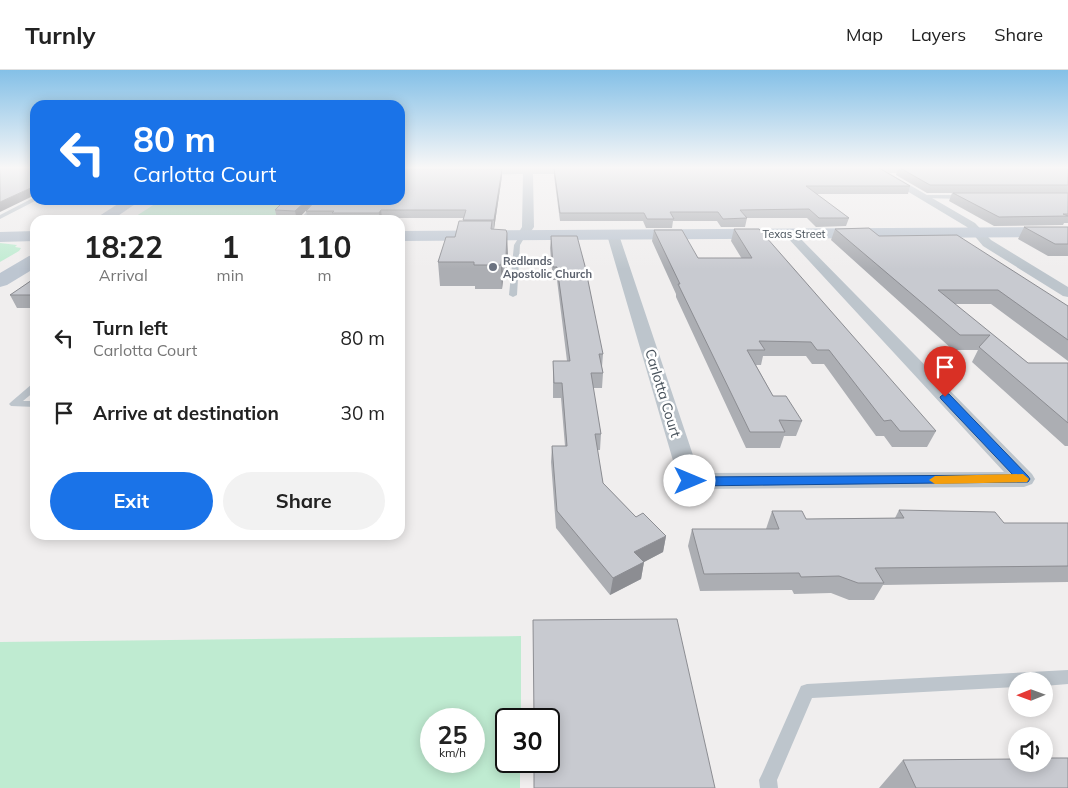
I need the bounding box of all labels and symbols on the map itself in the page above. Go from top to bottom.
street label: Texas Street [763,227,826,241]
place label: Redlands Apostolic Church [503,254,592,281]
marker: Redlands Apostolic Church [487,261,499,273]
pin [924,346,966,397]
street label: Carlotta Court [641,347,685,439]
position arrow [663,454,715,506]
north arrow [1008,672,1052,718]
speed limit sign: 30 [495,708,560,773]

